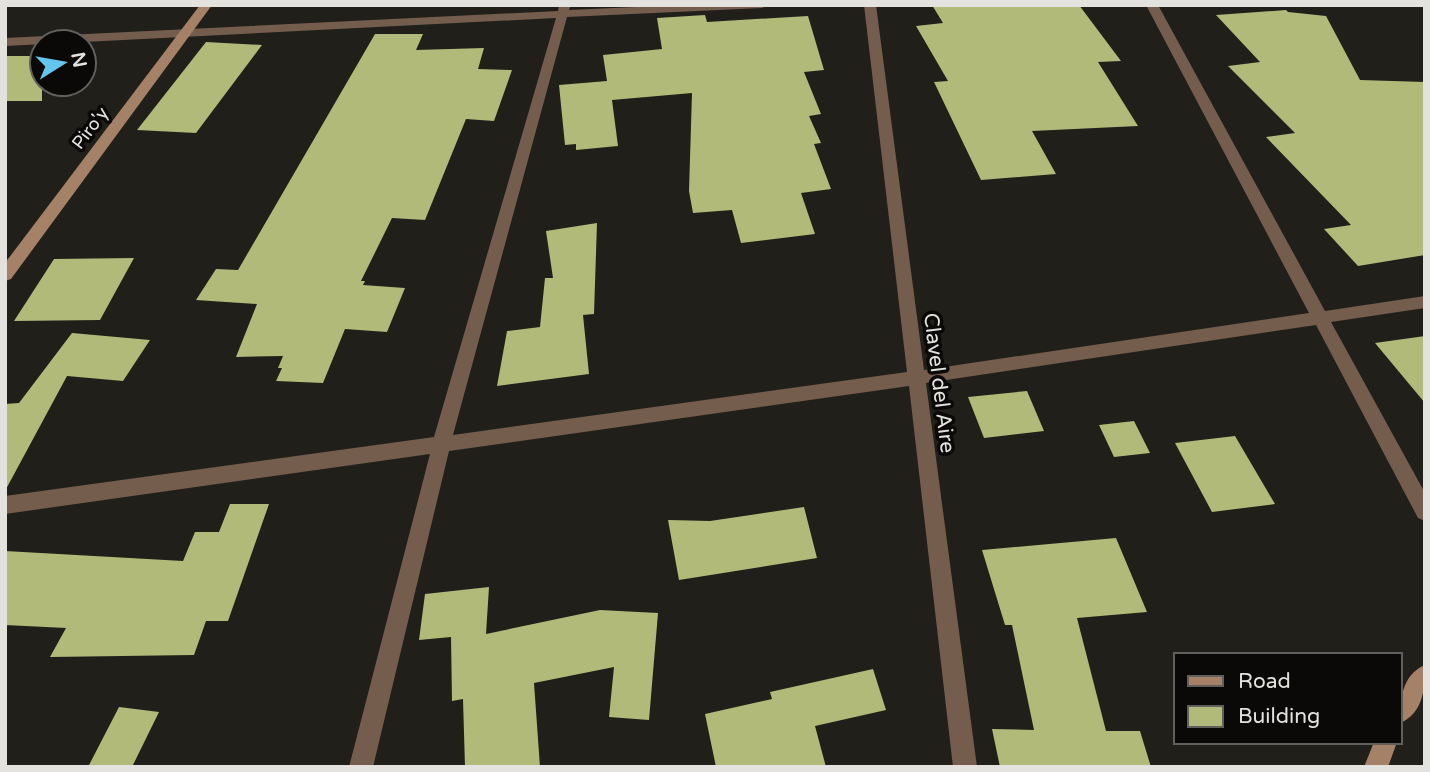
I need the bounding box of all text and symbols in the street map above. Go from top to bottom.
north arrow [28,28,98,98]
text: N [66,50,91,70]
street label: Piro'y [67,102,113,154]
street label: Clavel del Aire [918,311,960,455]
legend [1174,653,1402,744]
text: Road [1238,669,1291,694]
text: Building [1238,704,1320,729]

